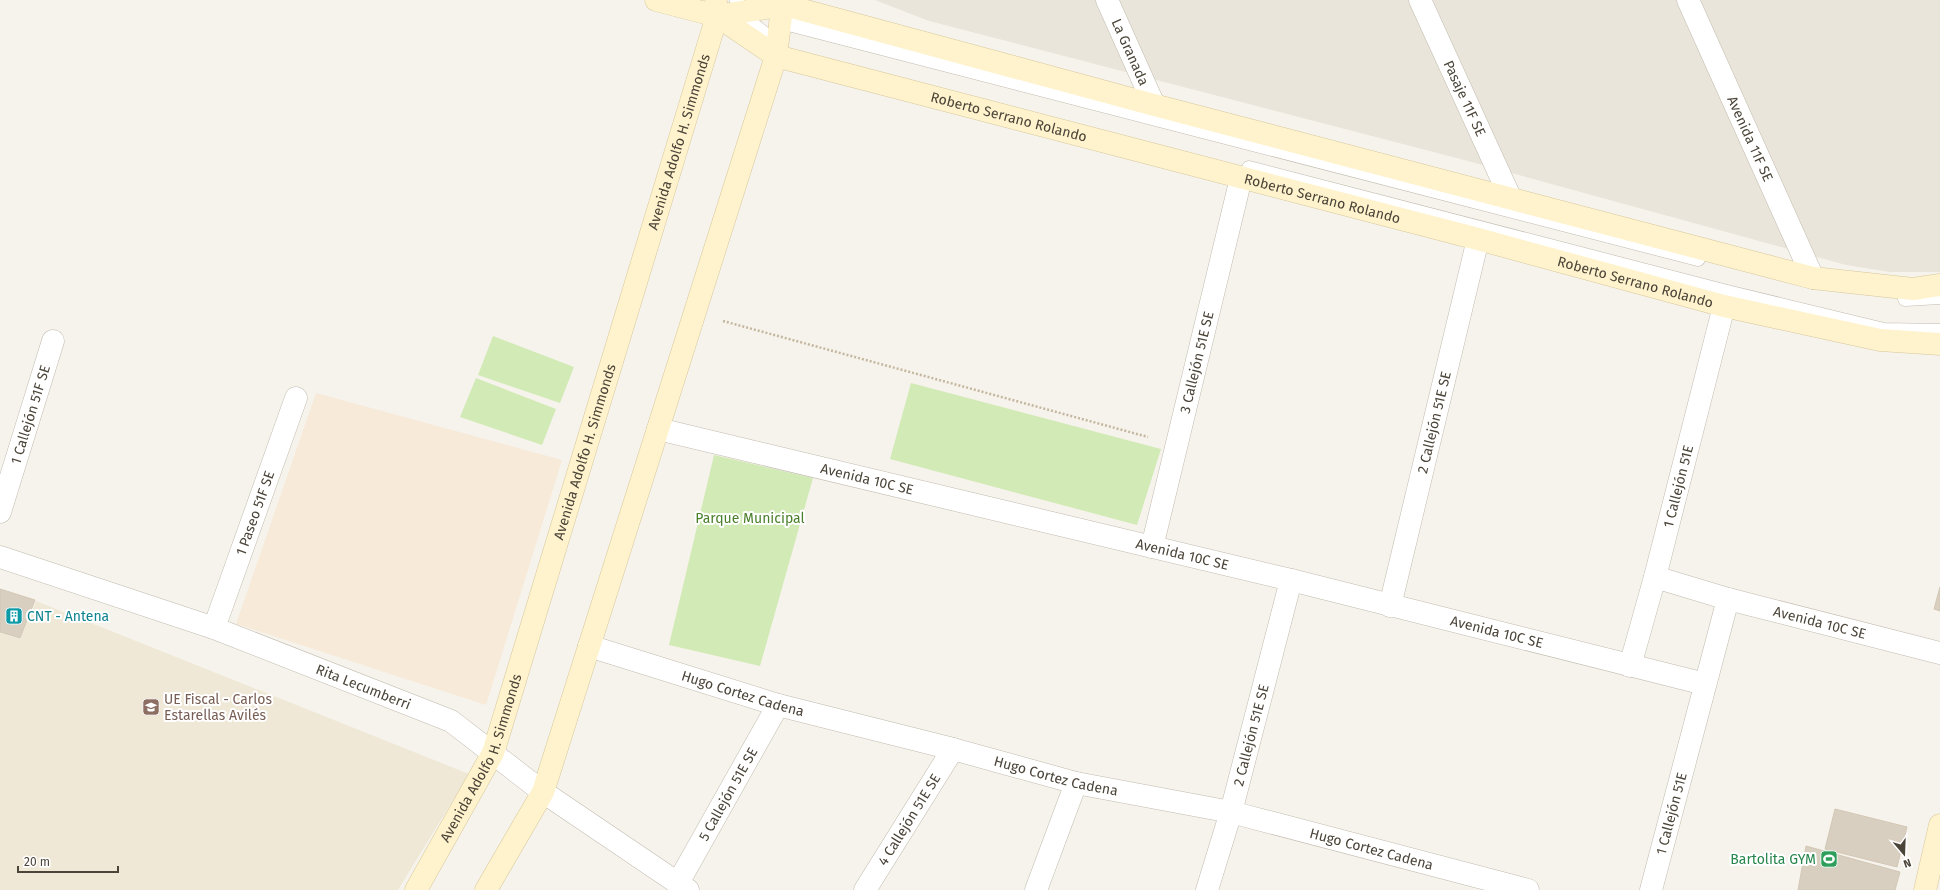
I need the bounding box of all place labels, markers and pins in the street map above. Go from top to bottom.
building icon: CNT - Antena [4,606,24,626]
place label: CNT - Antena [27,608,109,625]
place label: UE Fiscal - Carlos Estarellas Avilés [164,691,272,724]
school or university icon: UE Fiscal - Carlos Estarellas Avilés [141,697,161,717]
sports icon: Bartolita GYM [1819,849,1839,869]
place label: Bartolita GYM [1730,851,1816,868]

